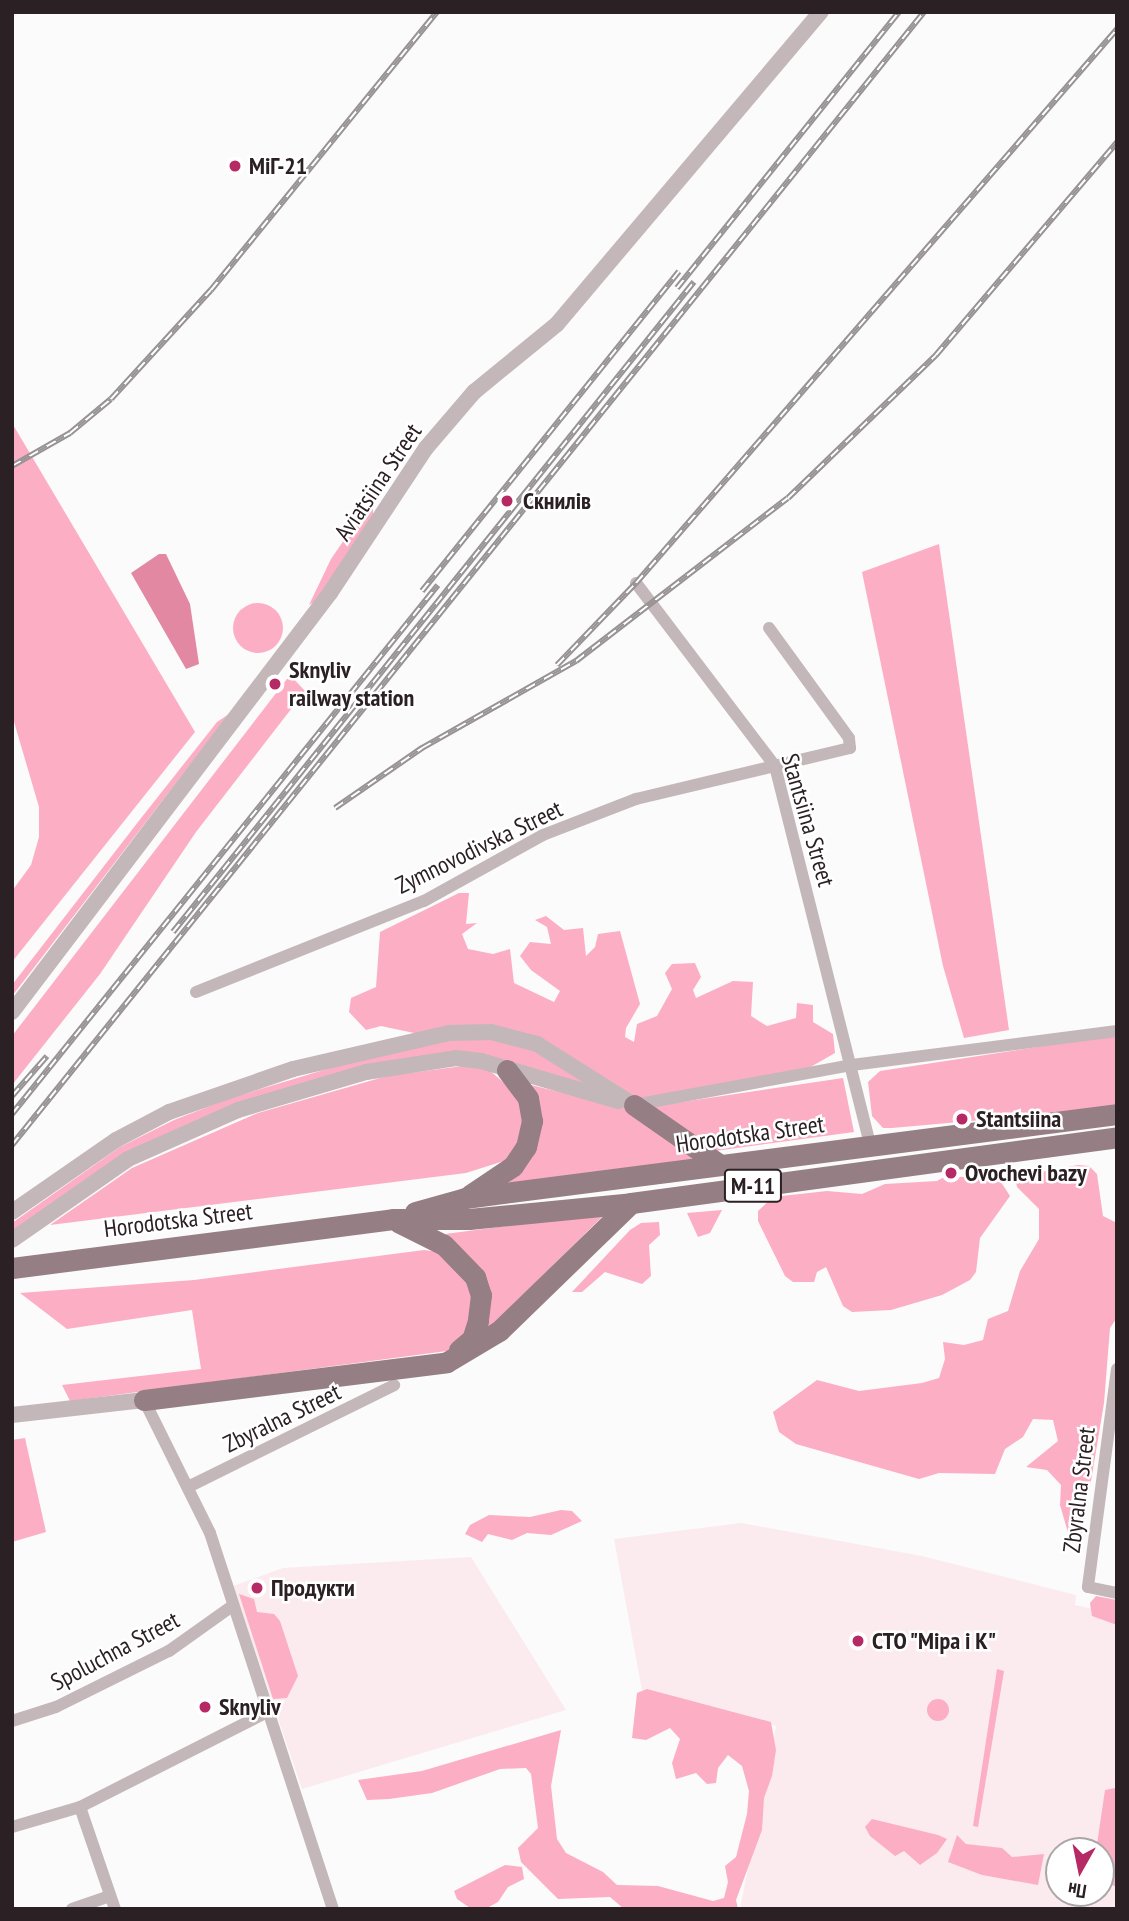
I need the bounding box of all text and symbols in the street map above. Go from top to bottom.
place label: МіГ-21 [249,152,307,180]
marker: МіГ-21 [227,158,243,174]
street label: Aviatsiina Street [328,418,428,546]
place label: Скнилів [523,487,591,515]
marker: Скнилів [497,491,517,511]
place label: Sknyliv railway station [289,656,415,712]
marker: Sknyliv railway station [267,676,283,692]
street label: Stantsiina Street [775,750,841,890]
street label: Zymnovodivska Street [391,794,567,900]
place label: Stantsiina [976,1105,1061,1133]
street label: Horodotska Street [674,1109,826,1159]
marker: Stantsiina [954,1111,970,1127]
place label: Ovochevi bazy [965,1159,1087,1187]
marker: Ovochevi bazy [943,1165,959,1181]
road number: М-11 [723,1166,783,1205]
street label: Horodotska Street [102,1197,254,1243]
street label: Zbyralna Street [219,1377,345,1459]
street label: Zbyralna Street [1057,1426,1101,1554]
place label: Продукти [271,1574,355,1602]
marker: Продукти [249,1580,265,1596]
street label: Spoluchna Street [46,1605,184,1697]
place label: СТО "Міра і К" [872,1627,998,1655]
marker: СТО "Міра і К" [850,1633,866,1649]
place label: Sknyliv [219,1693,281,1721]
marker: Sknyliv [197,1699,213,1715]
north arrow [1045,1837,1115,1907]
text: Пн [1066,1877,1088,1904]

